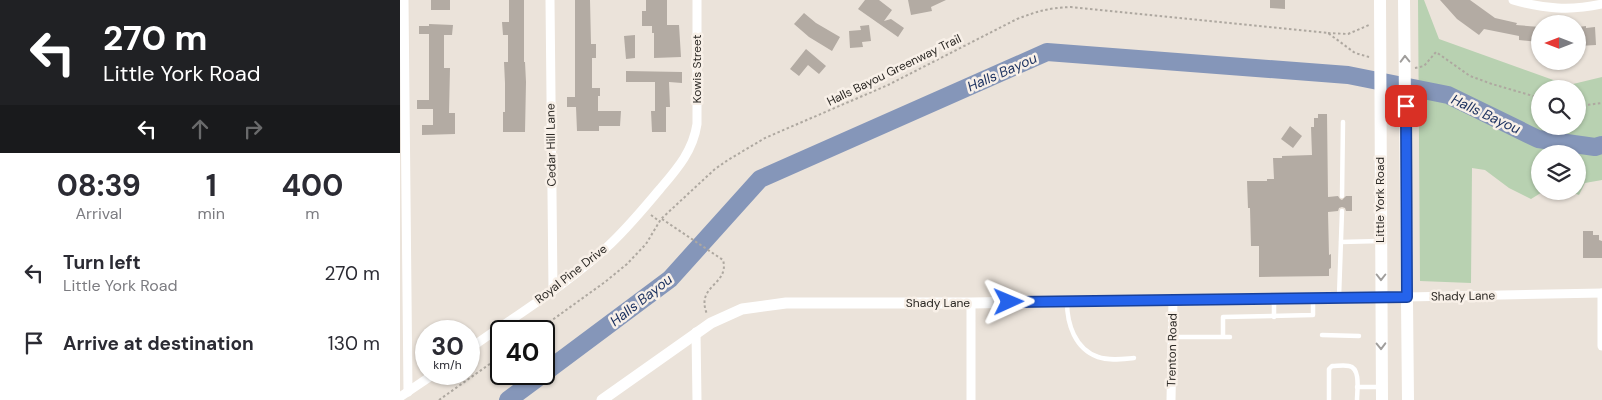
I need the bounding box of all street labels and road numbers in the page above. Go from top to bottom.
street label: Halls Bayou Greenway Trail [824,30,964,110]
street label: Kowis Street [689,34,705,103]
street label: Cedar Hill Lane [542,103,560,187]
street label: Little York Road [1372,157,1388,243]
street label: Royal Pine Drive [532,241,610,307]
street label: Shady Lane [1431,287,1495,305]
street label: Shady Lane [906,295,970,311]
street label: Trenton Road [1163,313,1181,387]

